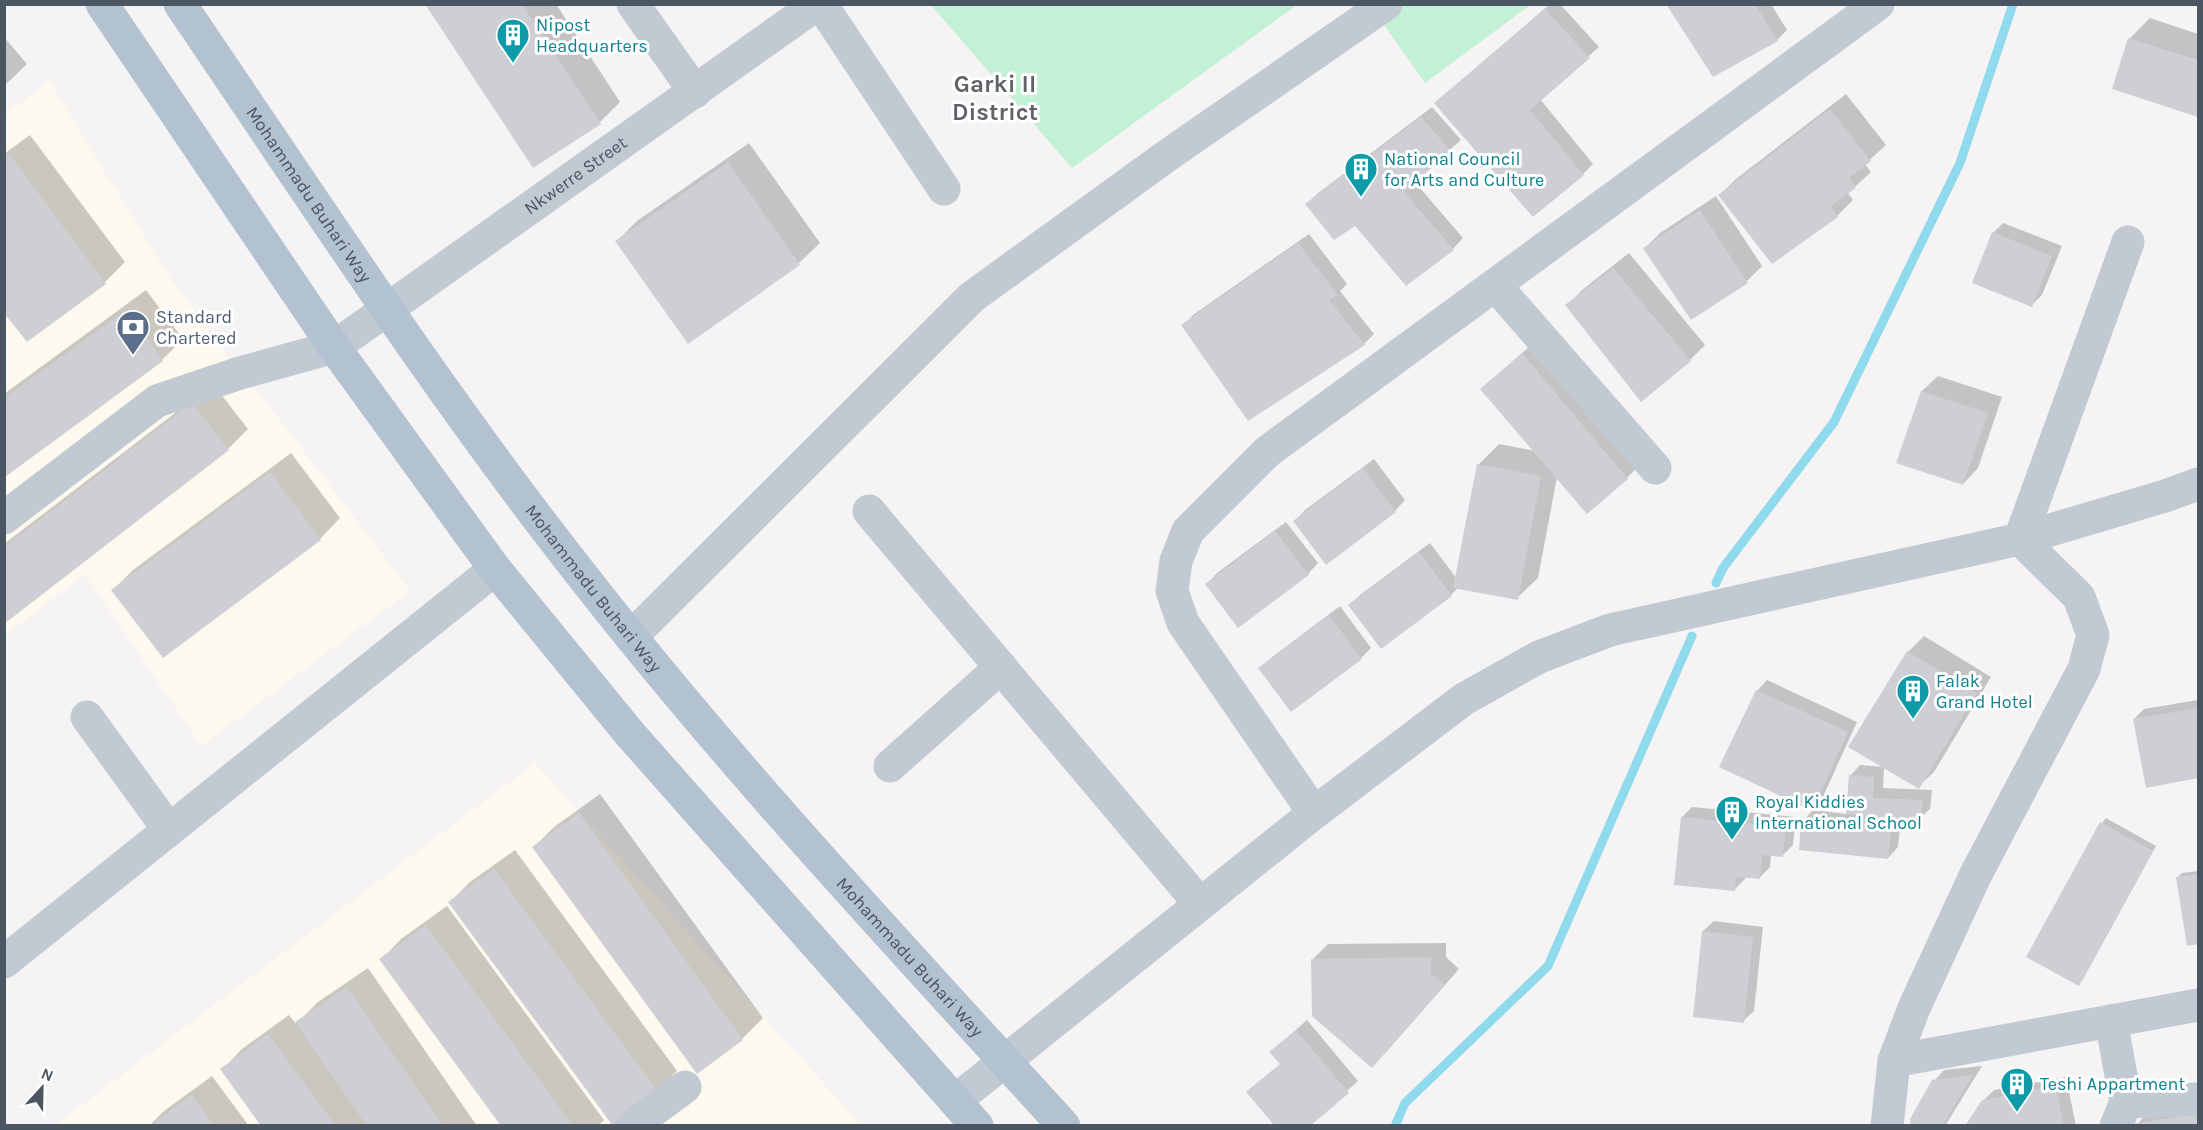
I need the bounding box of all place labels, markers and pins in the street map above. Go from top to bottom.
place label: Nipost Headquarters [536,14,648,57]
building icon: Nipost Headquarters [495,17,531,64]
place label: National Council for Arts and Culture [1384,148,1544,191]
building icon: National Council for Arts and Culture [1343,151,1379,198]
place label: Standard Chartered [156,306,237,349]
bank icon: Standard Chartered [115,309,151,356]
place label: Falak Grand Hotel [1936,670,2033,713]
building icon: Falak Grand Hotel [1895,673,1931,720]
place label: Royal Kiddies International School [1755,791,1922,834]
building icon: Royal Kiddies International School [1714,794,1750,841]
building icon: Teshi Appartment [1999,1066,2035,1113]
place label: Teshi Appartment [2040,1073,2185,1095]

